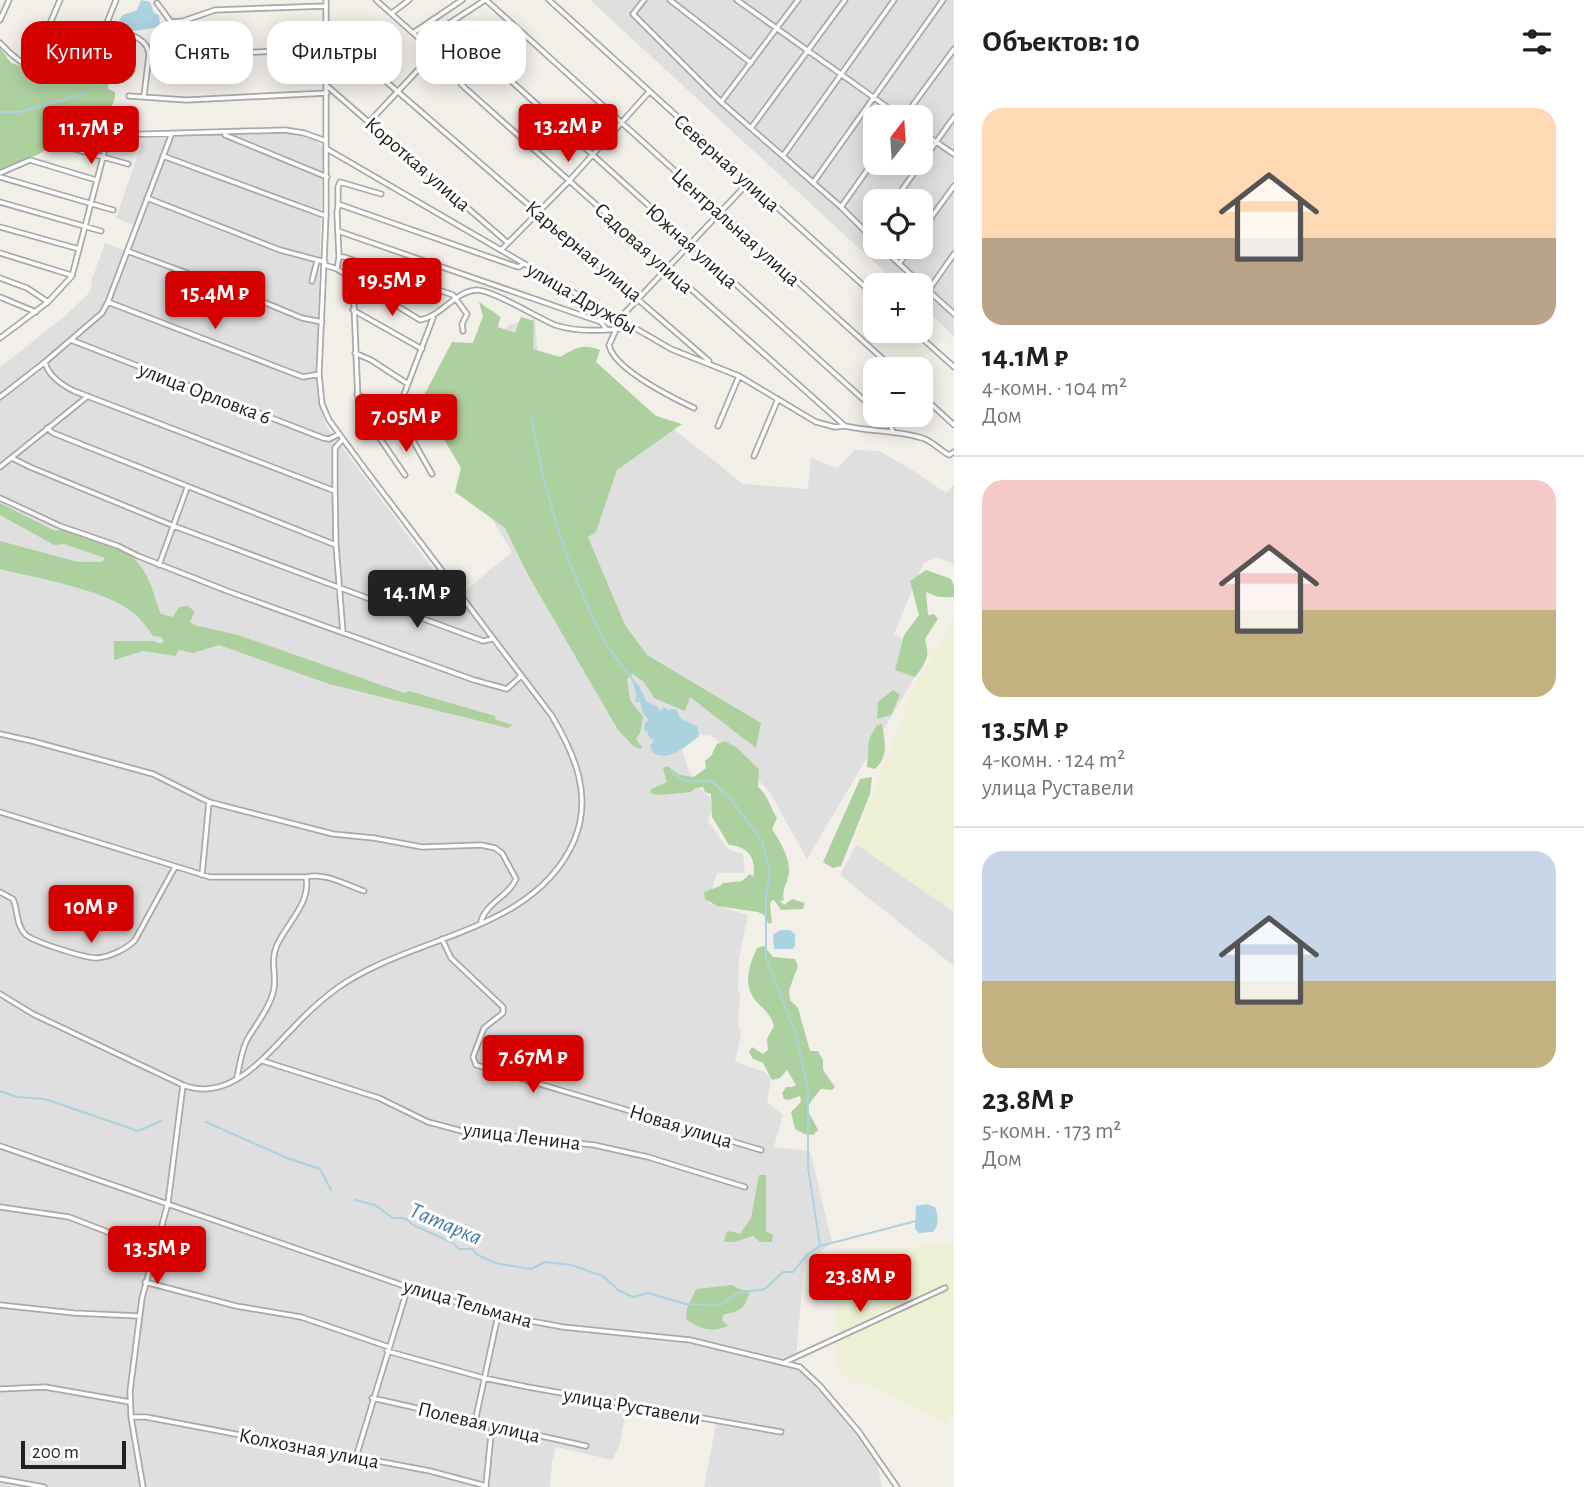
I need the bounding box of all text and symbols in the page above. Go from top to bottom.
chip: Купить [21,21,136,84]
chip: Снять [150,21,253,84]
chip: Фильтры [267,21,402,84]
chip: Новое [416,21,526,84]
icon: filters [1518,23,1556,61]
text: Объектов: 10 [982,27,1140,57]
pin: 13.2M ₽ [503,104,633,164]
north arrow [863,105,933,175]
map controls [863,105,933,427]
pin: 11.7M ₽ [26,106,156,166]
street label: Северная улица [670,110,784,217]
street label: Короткая улица [361,113,475,216]
text: 13.2M ₽ [535,115,601,138]
text: 11.7M ₽ [59,117,123,140]
icon: home [1206,154,1332,280]
street label: Центральная улица [667,164,804,291]
button: locate [863,189,933,259]
street label: Карьерная улица [521,197,646,306]
street label: Садовая улица [590,199,697,298]
street label: Южная улица [642,200,742,293]
pin: 19.5M ₽ [327,258,457,318]
street label: улица Дружбы [522,258,640,338]
text: 19.5M ₽ [358,269,426,292]
pin: 15.4M ₽ [150,272,280,331]
button: + [863,273,933,343]
text: 15.4M ₽ [181,282,249,305]
text: 14.1M ₽ [982,342,1068,372]
button: − [863,357,933,427]
street label: улица Орловка 6 [135,358,274,428]
text: 4-комн. · 104 m² [982,377,1127,400]
pin: 7.05M ₽ [341,394,471,454]
text: 7.05M ₽ [371,405,441,428]
text: Дом [982,405,1022,428]
icon: home [1206,526,1332,652]
pin: 14.1M ₽ [352,570,482,630]
text: 14.1M ₽ [384,581,450,604]
text: 13.5M ₽ [982,714,1068,744]
text: 4-комн. · 124 m² [982,749,1125,772]
text: улица Руставели [982,777,1134,800]
pin: 10M ₽ [42,886,140,945]
text: 10M ₽ [65,896,117,919]
icon: home [1206,897,1332,1023]
pin: 7.67M ₽ [468,1036,598,1095]
text: 7.67M ₽ [499,1046,567,1069]
text: 23.8M ₽ [982,1085,1073,1115]
street label: Новая улица [627,1101,735,1152]
street label: улица Ленина [461,1119,582,1154]
text: 5-комн. · 173 m² [982,1120,1121,1143]
text: Дом [982,1148,1022,1171]
water label: Татарка [406,1199,485,1250]
pin: 13.5M ₽ [92,1226,222,1286]
text: 13.5M ₽ [124,1237,190,1260]
pin: 23.8M ₽ [795,1254,925,1314]
text: 23.8M ₽ [825,1265,895,1288]
street label: улица Тельмана [400,1275,535,1332]
street label: улица Руставели [561,1384,702,1429]
street label: Полевая улица [415,1398,543,1447]
street label: Колхозная улица [237,1425,381,1472]
scale bar [21,1438,126,1470]
text: 200 m [32,1443,79,1462]

